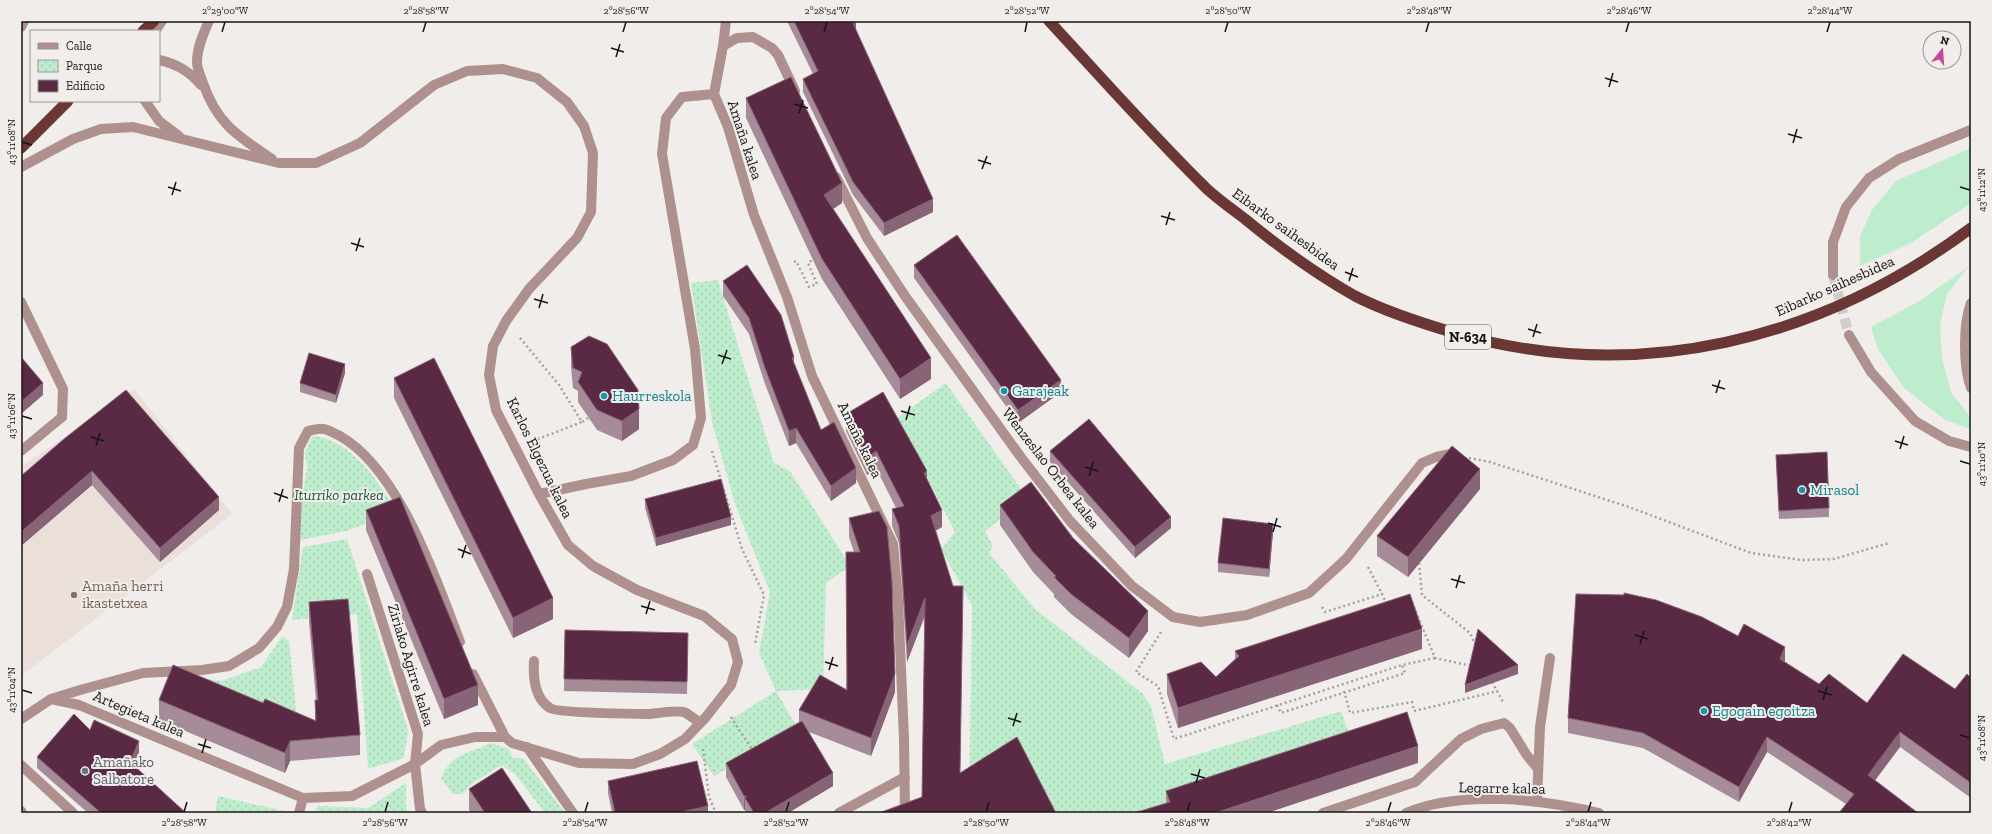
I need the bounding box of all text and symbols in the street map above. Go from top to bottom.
text: 2°29'00"W [202,5,249,17]
text: 2°28'58"W [403,5,449,17]
text: 2°28'56"W [603,5,649,17]
text: 2°28'54"W [805,5,850,17]
text: 2°28'52"W [1005,5,1050,17]
text: 2°28'50"W [1205,5,1251,17]
text: 2°28'48"W [1407,5,1452,17]
text: 2°28'46"W [1607,5,1652,17]
text: 2°28'44"W [1808,5,1853,17]
legend [30,30,160,102]
north arrow [1922,30,1962,70]
text: N [1939,33,1951,49]
text: Calle [66,39,92,53]
text: Parque [66,59,103,73]
text: Edificio [66,79,105,93]
street label: Amaña kalea [724,98,766,182]
text: 43°11'08"N [6,118,18,165]
text: 43°11'12"N [1976,168,1988,212]
street label: Eibarko saihesbidea [1229,184,1343,274]
street label: Eibarko saihesbidea [1773,252,1897,320]
road number: N-634 [1445,325,1491,349]
place label: Garajeak [1012,382,1069,400]
marker: Garajeak [999,386,1009,396]
place label: Haurreskola [612,387,692,405]
marker: Haurreskola [599,391,609,401]
text: 43°11'06"N [6,392,18,439]
street label: Karlos Elgezua kalea [503,395,577,521]
street label: Amaña kalea [834,399,886,481]
street label: Wenzeslao Orbea kalea [998,404,1104,532]
text: 43°11'10"N [1976,441,1988,486]
place label: Mirasol [1810,481,1859,499]
marker: Mirasol [1797,485,1807,495]
park label: Iturriko parkea [294,486,384,504]
place label: Amaña herri ikastetxea [82,577,163,612]
marker: Amaña herri ikastetxea [69,590,79,600]
street label: Ziriako Agirre kalea [384,602,438,728]
text: 43°11'04"N [6,667,18,713]
street label: Artegieta kalea [91,687,187,741]
place label: Egogain egoitza [1712,702,1815,720]
marker: Egogain egoitza [1699,706,1709,716]
text: 43°11'08"N [1976,714,1988,761]
place label: Amañako Salbatore [93,753,154,788]
marker: Amañako Salbatore [80,766,90,776]
street label: Legarre kalea [1458,778,1546,798]
text: 2°28'58"W [161,817,207,829]
text: 2°28'56"W [362,817,408,829]
text: 2°28'54"W [563,817,608,829]
text: 2°28'52"W [764,817,809,829]
text: 2°28'50"W [963,817,1009,829]
text: 2°28'48"W [1165,817,1210,829]
text: 2°28'46"W [1366,817,1411,829]
text: 2°28'44"W [1566,817,1611,829]
text: 2°28'42"W [1767,817,1812,829]

